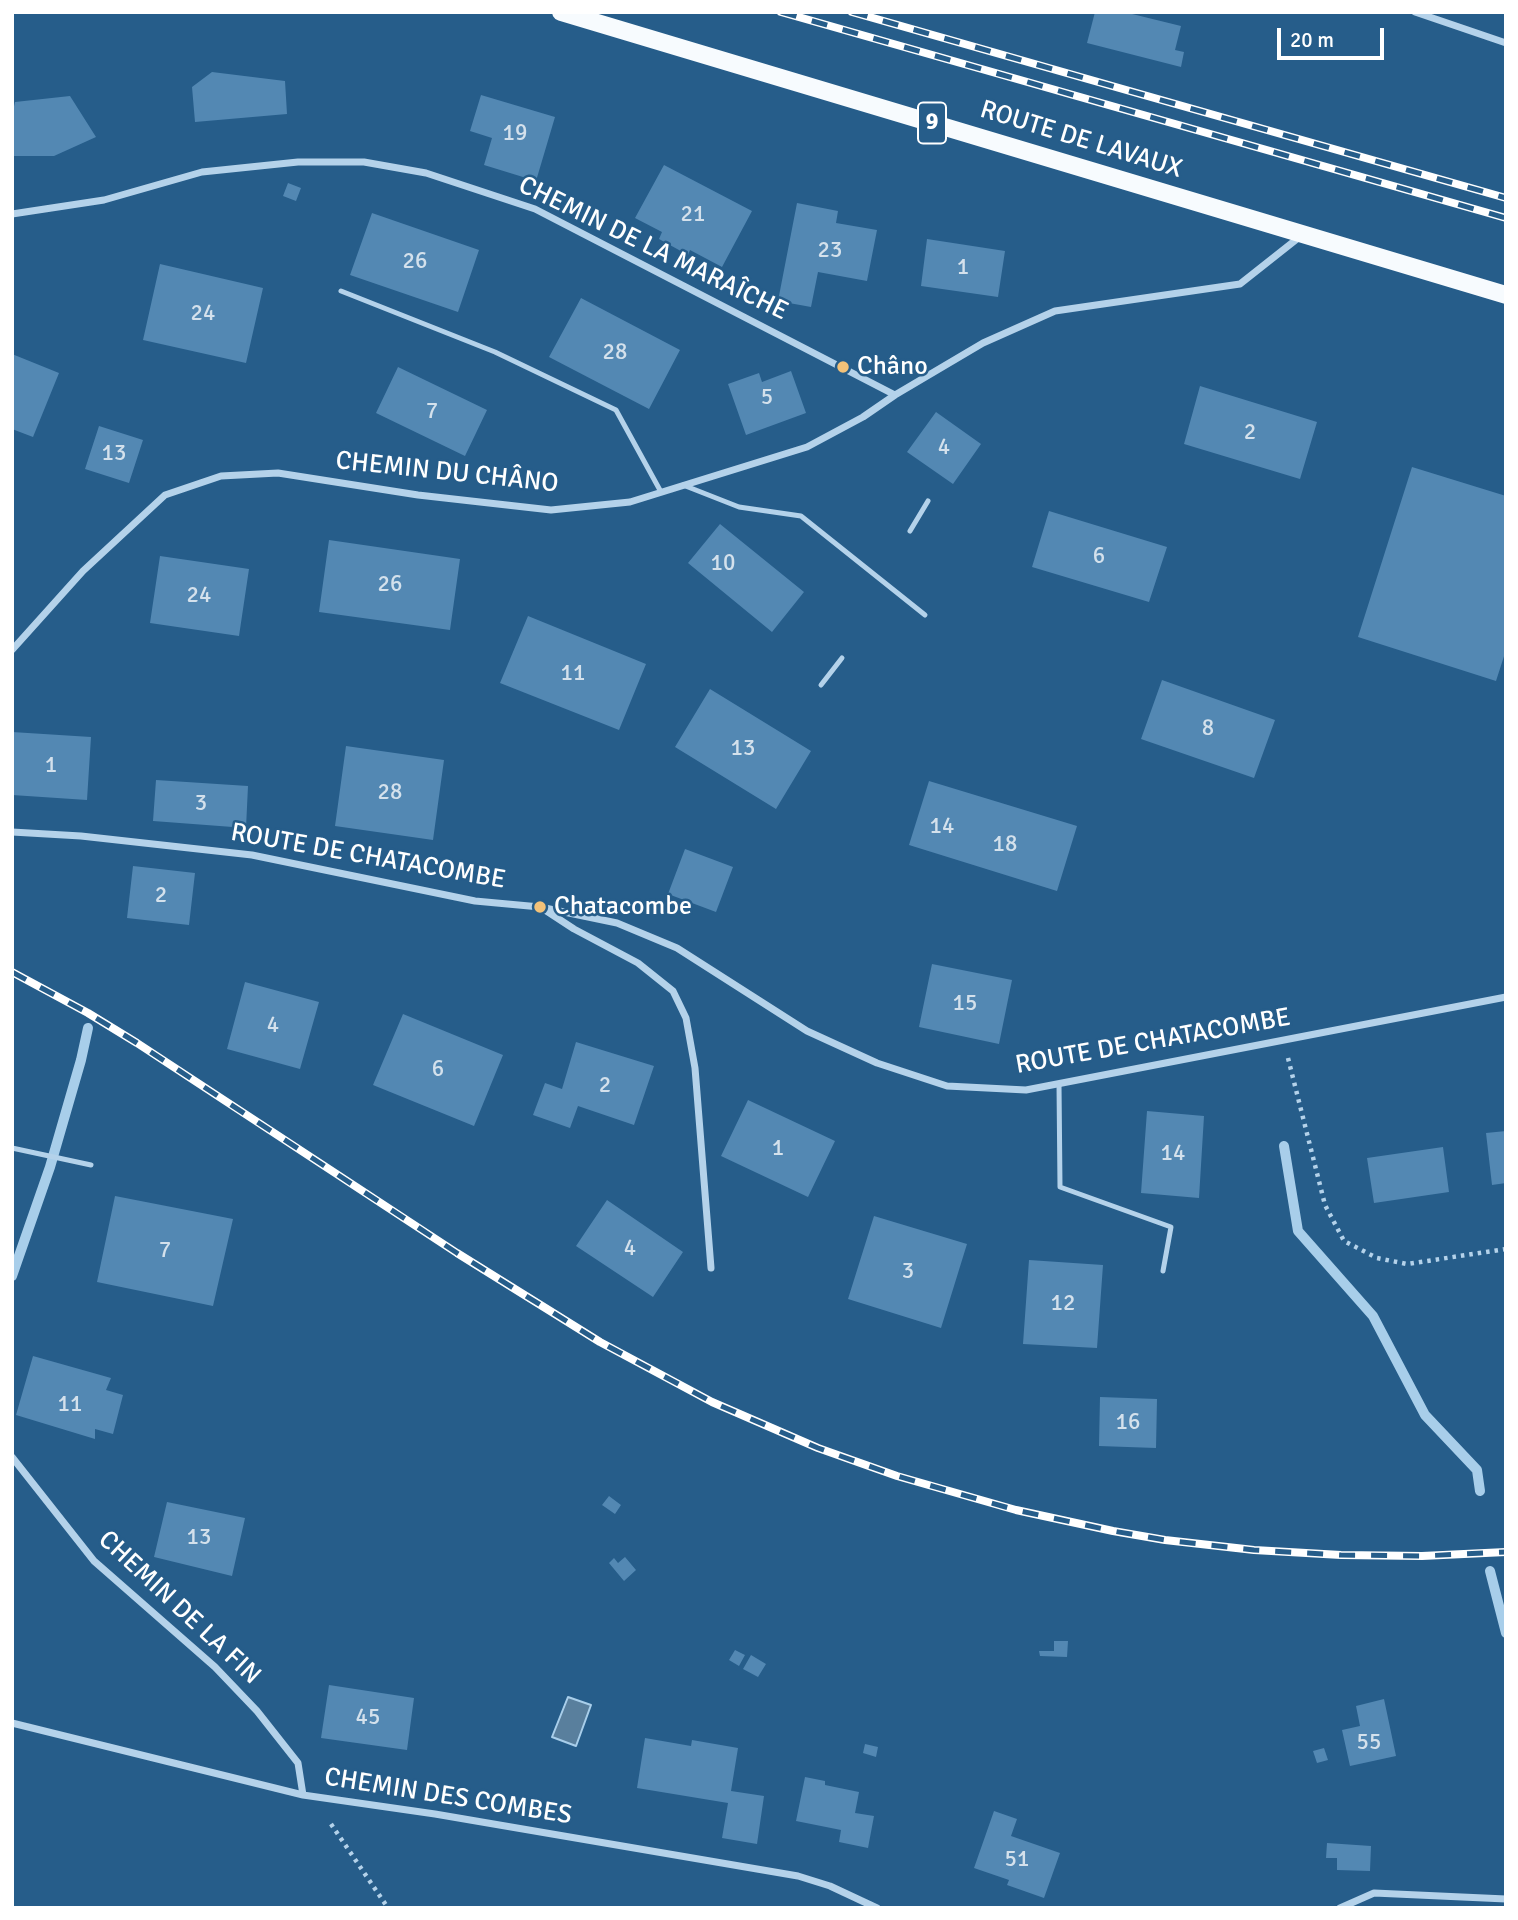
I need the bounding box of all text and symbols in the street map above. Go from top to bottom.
scale bar [1280,14,1387,58]
text: 20 m [1290,27,1334,53]
street label: ROUTE DE LAVAUX [976,94,1186,186]
road number: 9 [918,103,946,144]
house number: 19 [503,120,527,148]
street label: CHEMIN DE LA MARAÎCHE [513,170,793,328]
house number: 21 [681,201,705,229]
house number: 23 [818,237,842,265]
house number: 26 [403,248,427,276]
house number: 1 [957,254,969,282]
house number: 24 [191,300,215,328]
house number: 28 [603,339,627,367]
place label: Châno [857,351,928,383]
marker: Châno [835,359,851,375]
house number: 5 [761,384,773,412]
house number: 7 [426,398,438,426]
house number: 2 [1244,419,1256,447]
house number: 4 [938,434,950,462]
house number: 13 [102,440,126,468]
street label: CHEMIN DU CHÂNO [334,446,560,500]
house number: 6 [1093,543,1105,571]
house number: 10 [711,550,735,578]
house number: 26 [378,571,402,599]
house number: 24 [187,582,211,610]
house number: 11 [561,660,585,688]
house number: 8 [1202,715,1214,743]
house number: 13 [731,735,755,763]
house number: 1 [45,752,57,780]
house number: 28 [378,779,402,807]
house number: 3 [195,790,207,818]
house number: 14 [930,813,954,841]
street label: ROUTE DE CHATACOMBE [228,817,508,897]
house number: 18 [993,831,1017,859]
house number: 2 [155,882,167,910]
place label: Chatacombe [554,891,692,923]
marker: Chatacombe [532,899,548,915]
house number: 15 [953,990,977,1018]
street label: ROUTE DE CHATACOMBE [1013,1002,1293,1082]
house number: 4 [267,1012,279,1040]
house number: 6 [432,1056,444,1084]
house number: 2 [599,1072,611,1100]
house number: 1 [772,1135,784,1163]
house number: 14 [1161,1140,1185,1168]
house number: 4 [624,1235,636,1263]
house number: 7 [159,1237,171,1265]
house number: 3 [902,1258,914,1286]
house number: 12 [1051,1290,1075,1318]
house number: 11 [58,1391,82,1419]
house number: 16 [1116,1409,1140,1437]
house number: 13 [187,1524,211,1552]
street label: CHEMIN DE LA FIN [91,1525,267,1691]
house number: 45 [356,1704,380,1732]
house number: 55 [1357,1729,1381,1757]
street label: CHEMIN DES COMBES [322,1762,574,1832]
house number: 51 [1005,1846,1029,1874]

